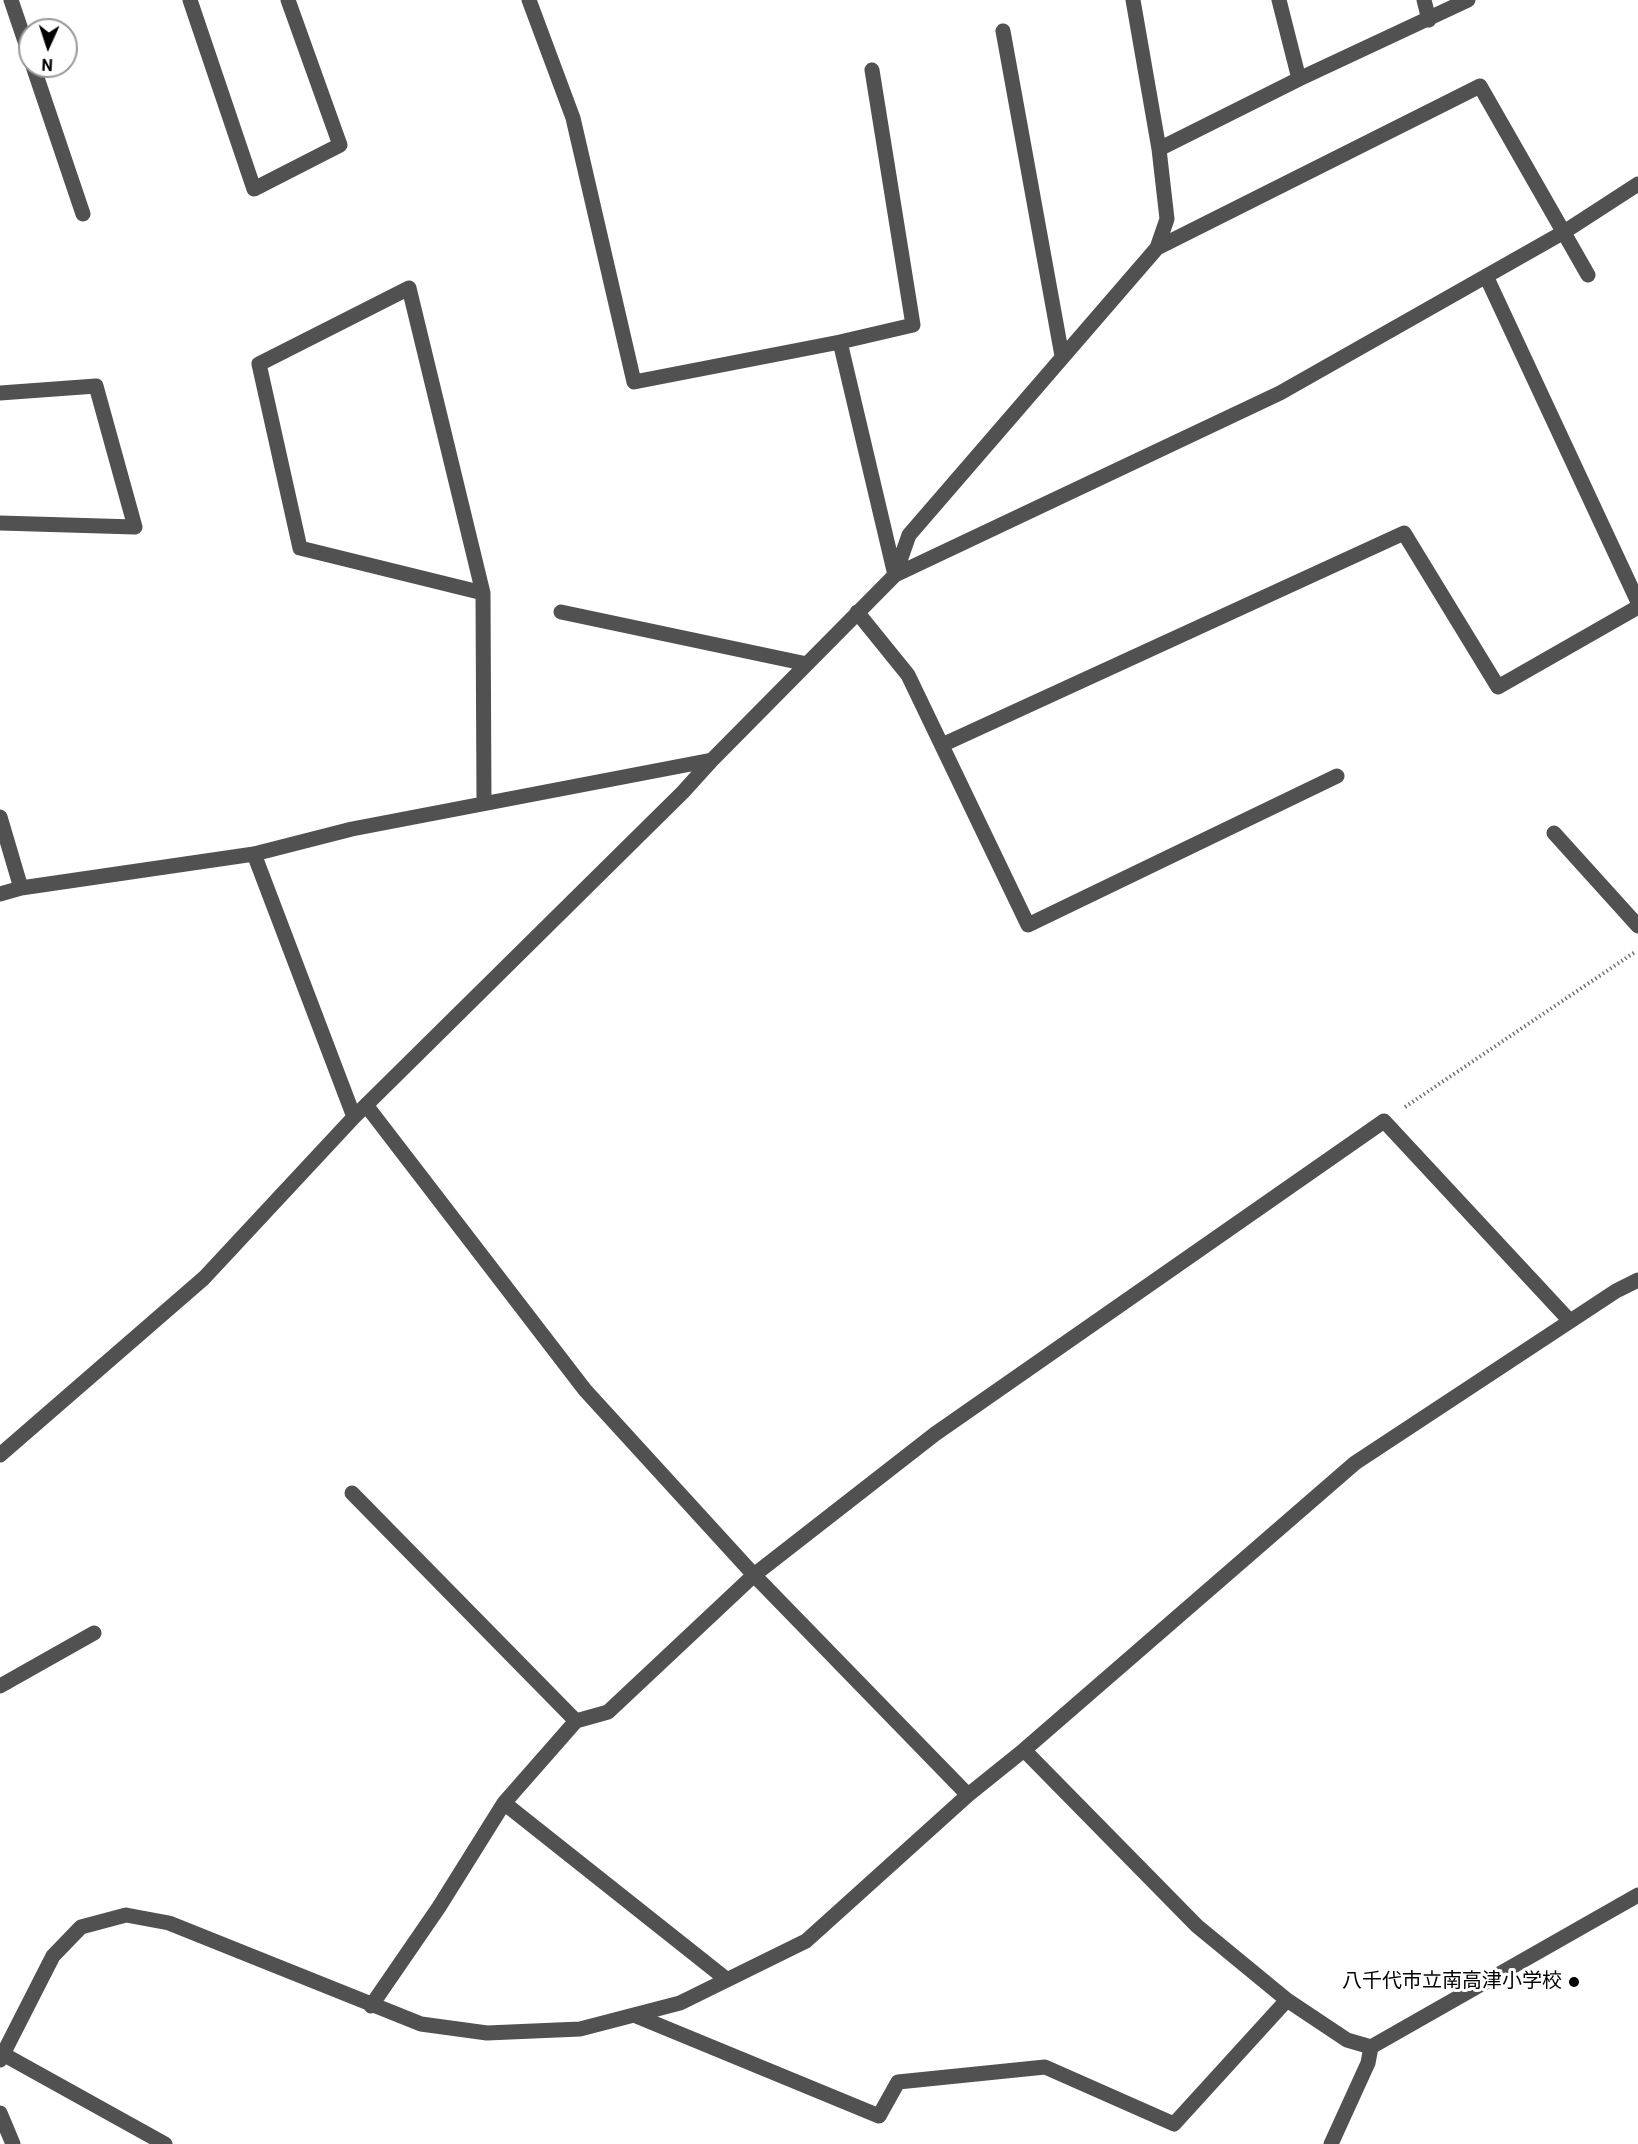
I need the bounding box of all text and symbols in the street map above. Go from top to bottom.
north arrow [18,18,78,78]
text: N [41,55,53,74]
place label: 八千代市立南高津小学校 [1342,1970,1562,1994]
marker: 八千代市立南高津小学校 [1567,1975,1581,1989]

